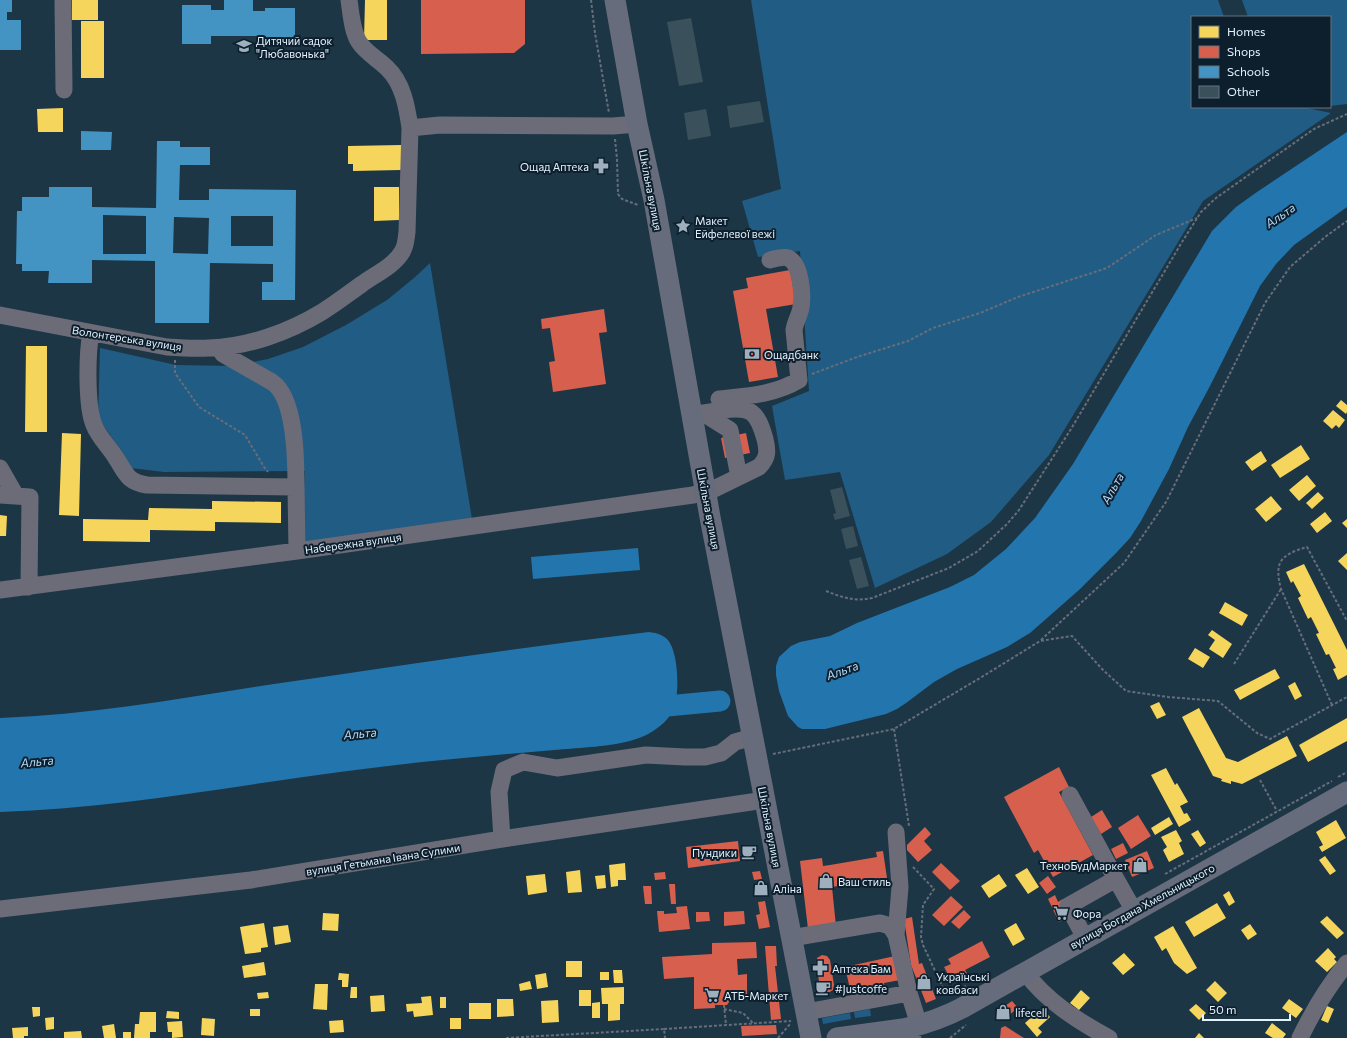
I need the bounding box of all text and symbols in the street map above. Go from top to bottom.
legend [1191,16,1331,108]
text: Homes [1227,24,1265,38]
place label: Дитячий садок "Любавонька" [256,34,333,60]
school or university icon: Дитячий садок "Любавонька" [235,37,253,55]
text: Shops [1227,44,1261,58]
text: Schools [1227,64,1270,78]
text: Other [1227,84,1260,98]
street label: Шкільна вулиця [637,148,665,232]
pharmacy icon: Ощад Аптека [592,157,610,175]
place label: Ощад Аптека [520,160,589,173]
water label: Альта [1262,200,1298,231]
place label: Макет Ейфелевої вежі [695,214,775,240]
place icon: Макет Ейфелевої вежі [674,217,692,235]
street label: Волонтерська вулиця [71,323,183,353]
bank icon: Ощадбанк [743,345,761,363]
place label: Ощадбанк [764,348,819,361]
street label: Шкільна вулиця [695,467,723,551]
water label: Альта [1097,470,1126,507]
street label: Набережна вулиця [304,530,402,556]
water label: Альта [823,658,860,683]
water label: Альта [342,725,377,742]
water label: Альта [19,753,54,770]
street label: Шкільна вулиця [756,785,784,869]
street label: вулиця Гетьмана Івана Сулими [305,840,461,878]
cafe icon: Пундики [740,843,758,861]
place label: Пундики [692,846,737,859]
shop icon: ТехноБудМаркет [1131,856,1149,874]
place label: ТехноБудМаркет [1040,859,1128,872]
street label: вулиця Богдана Хмельницького [1067,860,1217,951]
shop icon: Ваш стиль [817,872,835,890]
place label: Ваш стиль [838,875,891,888]
shop icon: Аліна [752,879,770,897]
place label: Аліна [773,882,802,895]
supermarket icon: Фора [1052,904,1070,922]
place label: Фора [1073,907,1101,920]
pharmacy icon: Аптека Бам [811,959,829,977]
place label: Аптека Бам [832,962,891,975]
place label: Українські ковбаси [936,970,990,996]
shop icon: Українські ковбаси [915,973,933,991]
cafe icon: #Justcoffe [814,979,832,997]
place label: #Justcoffe [835,982,887,996]
supermarket icon: АТБ-Маркет [703,986,721,1004]
place label: АТБ-Маркет [724,989,788,1002]
scale bar [1203,996,1290,1022]
text: 50 m [1209,1002,1237,1016]
shop icon: lifecell [994,1003,1012,1021]
place label: lifecell [1015,1006,1047,1019]

